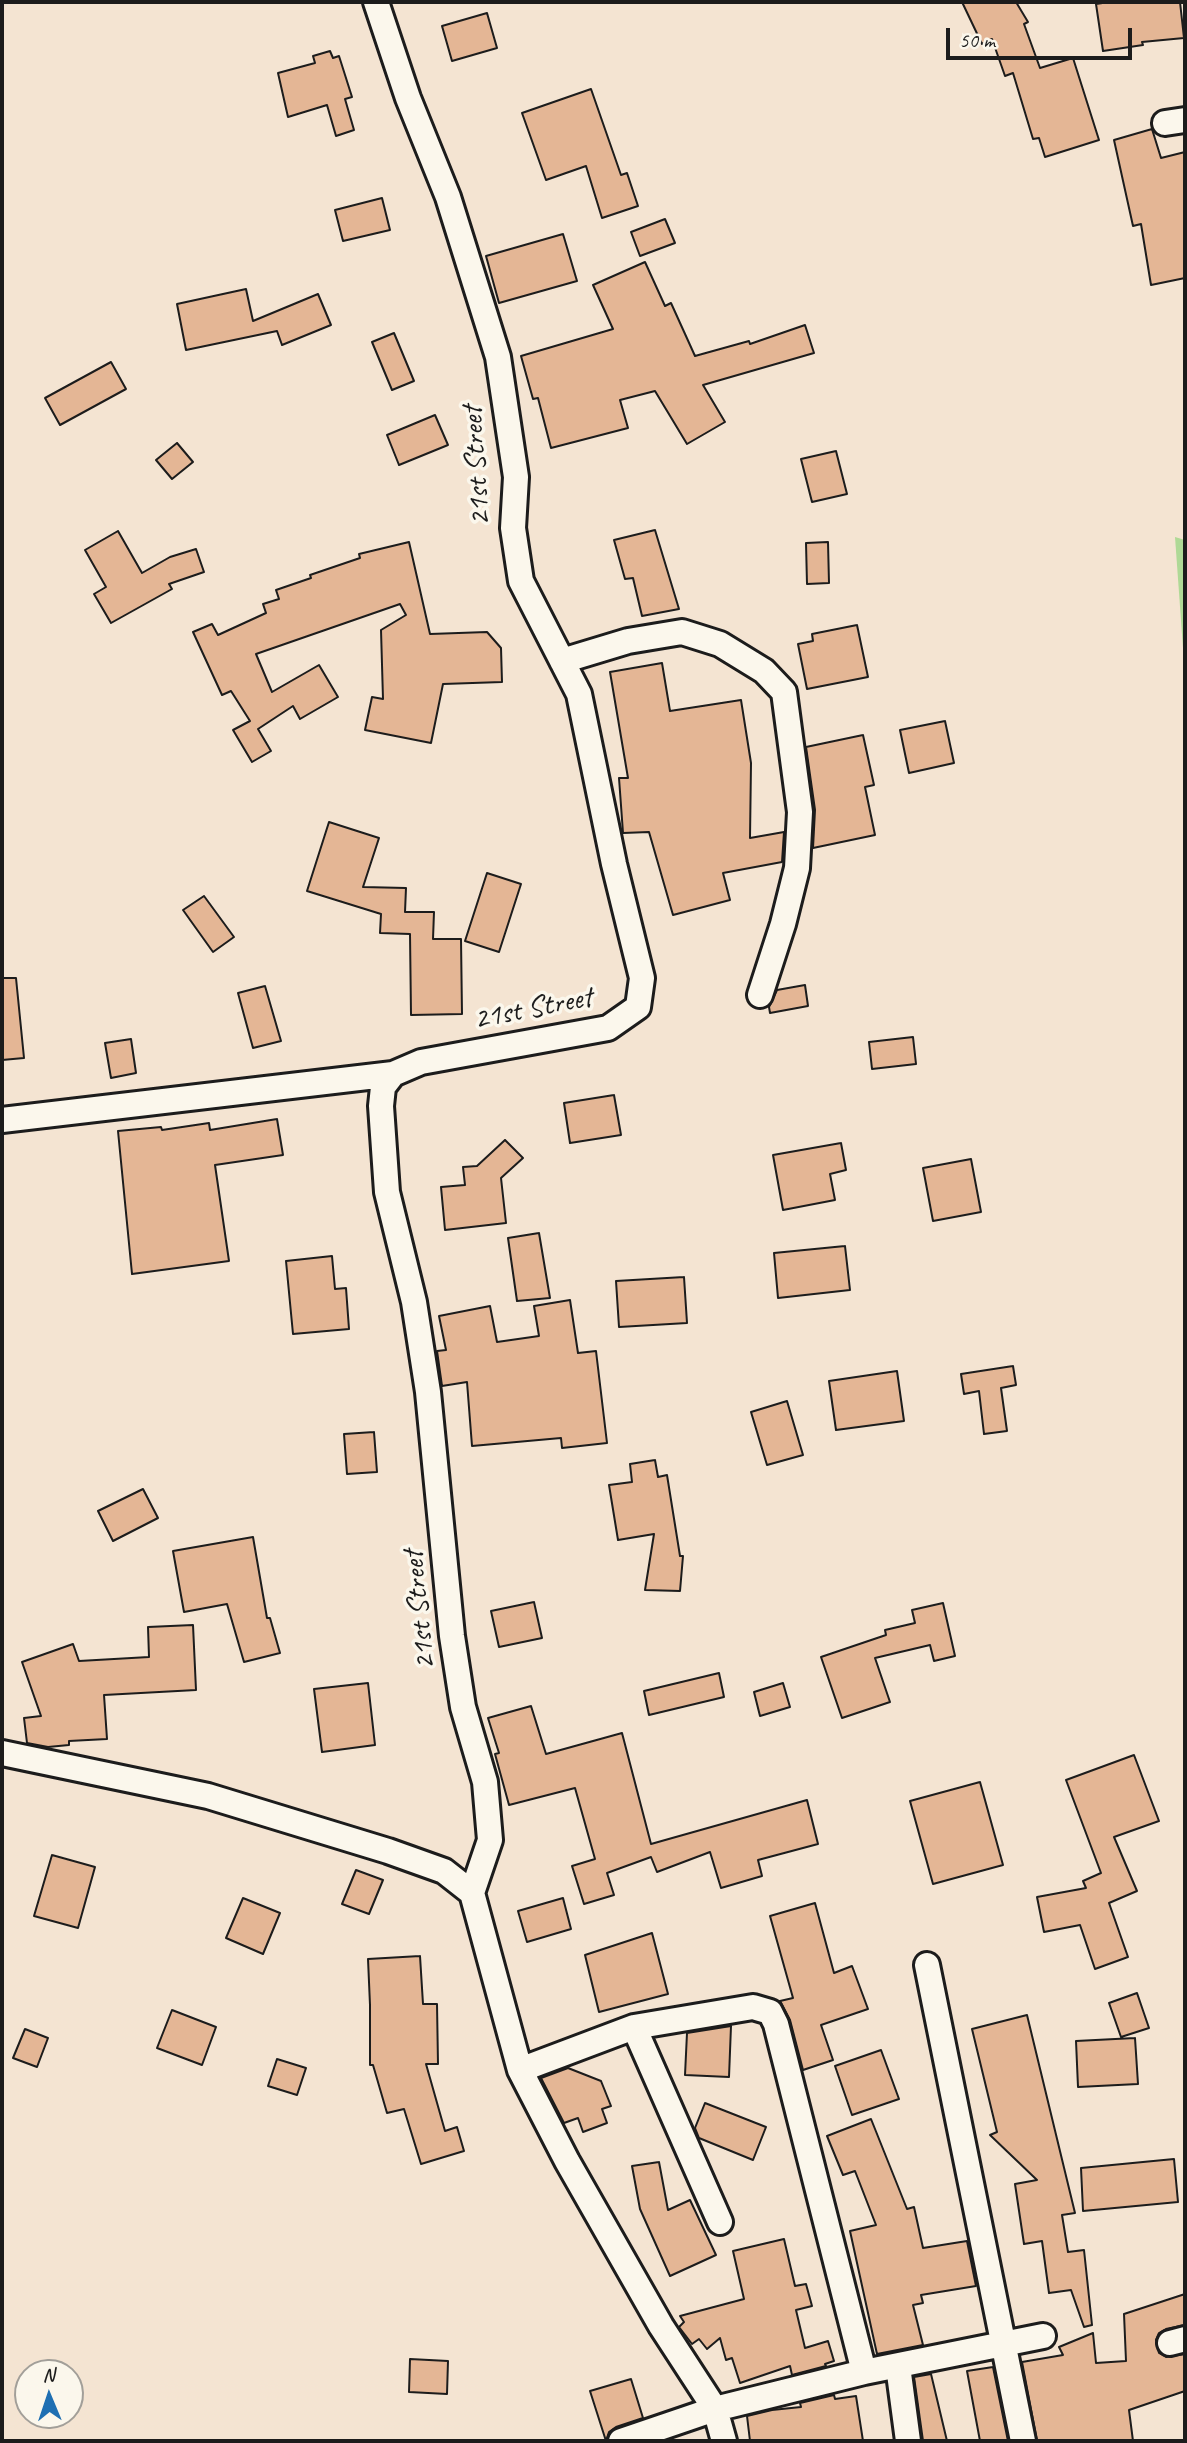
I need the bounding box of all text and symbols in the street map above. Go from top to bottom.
scale bar [949,14,1134,58]
text: 50 m [959,27,995,53]
street label: 21st Street [455,405,499,527]
street label: 21st Street [471,980,595,1038]
street label: 21st Street [396,1549,444,1671]
north arrow [14,2359,84,2429]
text: N [42,2363,55,2387]

